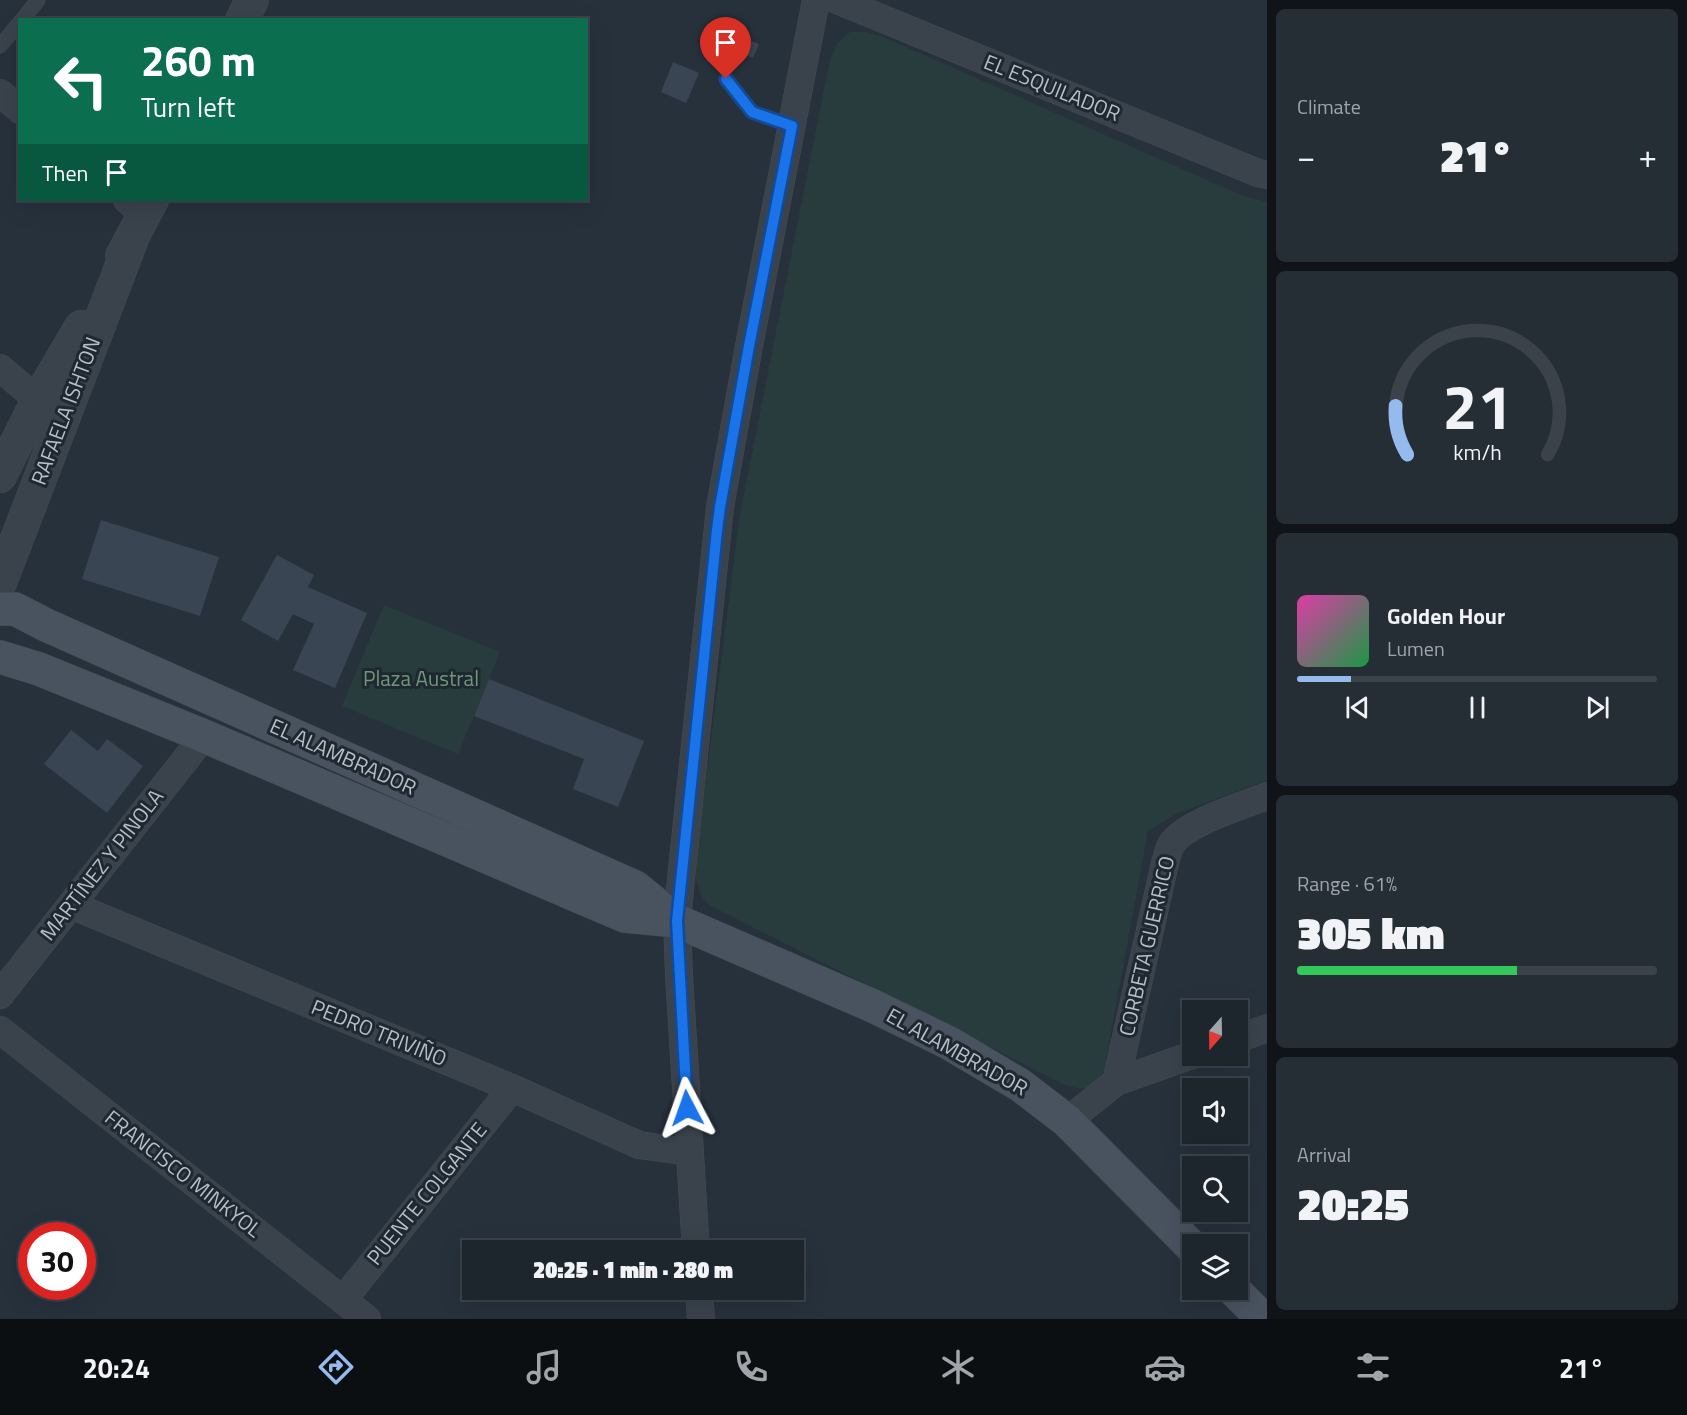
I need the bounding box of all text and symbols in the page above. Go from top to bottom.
pin [700,17,751,79]
icon: arrive [709,26,742,59]
text: 260 m [141,28,256,92]
icon: left [42,42,120,120]
street label: EL ESQUILADOR [979,45,1125,129]
text: Turn left [141,86,235,127]
text: Climate [1297,91,1361,122]
text: 21° [1440,121,1514,189]
text: − [1297,131,1315,181]
text: + [1639,131,1657,181]
text: Then [42,156,88,190]
icon: arrive [100,156,133,189]
street label: RAFAELA ISHTON [22,332,108,489]
text: 21 [1442,358,1512,453]
text: km/h [1453,436,1501,468]
text: Golden Hour [1387,599,1505,633]
text: Lumen [1387,633,1445,664]
park label: Plaza Austral [363,662,479,694]
icon: previous [1341,691,1374,724]
icon: pause [1461,691,1494,724]
icon: next [1581,691,1614,724]
street label: EL ALAMBRADOR [265,709,422,803]
street label: MARTÍNEZ Y PINOLA [32,781,171,947]
street label: CORBETA GUERRICO [1110,853,1182,1039]
text: Range · 61% [1297,868,1397,899]
text: 305 km [1297,898,1445,966]
street label: PEDRO TRIVIÑO [307,990,452,1074]
street label: EL ALAMBRADOR [881,999,1034,1103]
north arrow [1182,1000,1248,1066]
map controls [1182,1000,1248,1300]
position arrow [655,1076,719,1140]
button: sound [1182,1078,1248,1144]
street label: FRANCISCO MINKYOL [98,1102,269,1245]
street label: PUENTE COLGANTE [358,1115,494,1272]
text: Arrival [1297,1139,1351,1170]
button: search [1182,1156,1248,1222]
text: 20:25 [1297,1169,1409,1237]
speed limit sign: 30 [18,1222,96,1300]
button: layers [1182,1234,1248,1300]
text: 20:25 · 1 min · 280 m [533,1253,733,1287]
icon: directions [315,1346,357,1388]
icon: music [523,1346,565,1388]
icon: phone [730,1346,772,1388]
icon: climate [937,1346,979,1388]
icon: car [1144,1346,1186,1388]
icon: filters [1352,1346,1394,1388]
text: 20:24 [83,1347,150,1388]
text: 21° [1559,1347,1604,1388]

